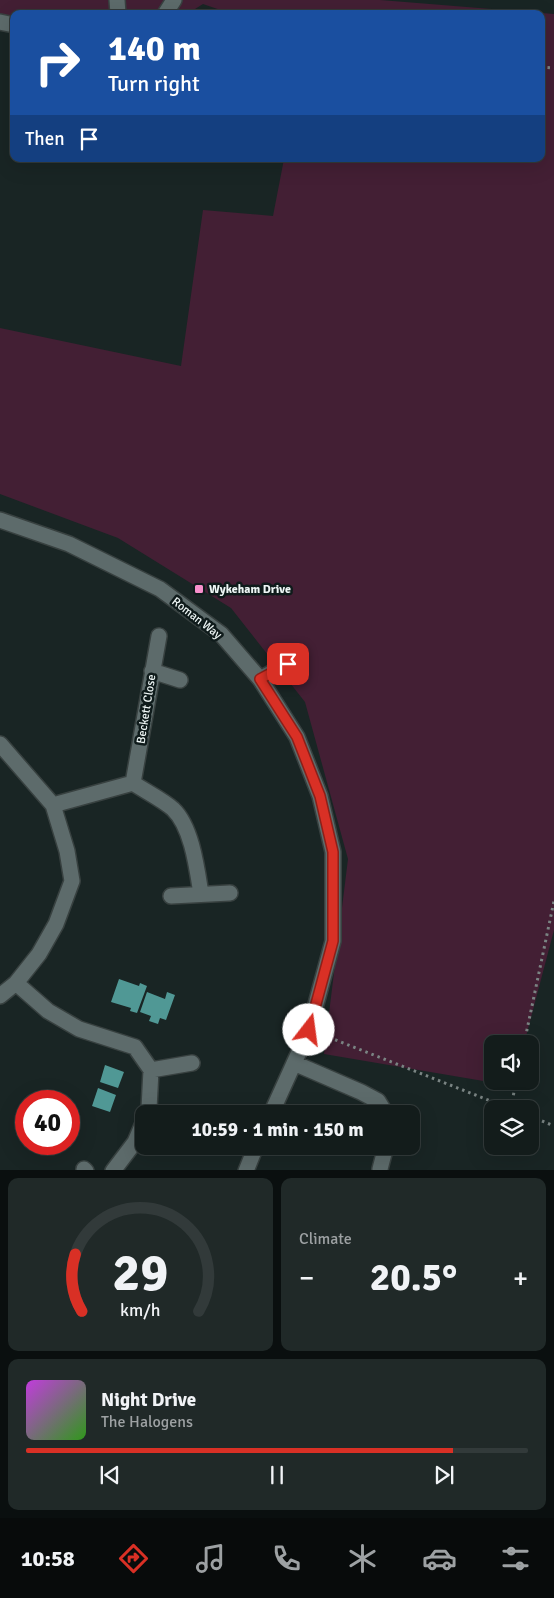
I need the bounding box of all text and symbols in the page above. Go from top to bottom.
text: 140 m [108,27,201,70]
icon: right [25,30,90,95]
text: Turn right [108,70,200,97]
icon: arrive [75,125,103,153]
text: Then [25,127,65,151]
place label: Wykeham Drive [209,582,291,597]
marker: Wykeham Drive [193,583,205,595]
street label: Roman Way [169,594,225,643]
pin [267,643,309,685]
icon: arrive [274,650,302,678]
street label: Beckett Close [134,673,159,745]
position arrow [282,1003,334,1055]
map controls [484,1035,539,1155]
button: sound [484,1035,539,1090]
speed limit sign: 40 [15,1090,80,1155]
button: layers [484,1100,539,1155]
text: 10:59 · 1 min · 150 m [191,1118,364,1142]
text: Climate [299,1229,352,1249]
text: 29 [112,1241,169,1305]
text: 20.5° [370,1254,457,1301]
text: − [299,1261,314,1295]
text: + [513,1261,528,1295]
text: km/h [120,1299,161,1321]
text: Night Drive [101,1388,196,1412]
text: The Halogens [101,1412,193,1432]
icon: previous [96,1461,124,1489]
icon: pause [263,1461,291,1489]
icon: next [430,1461,458,1489]
icon: directions [116,1541,151,1576]
icon: music [193,1541,228,1576]
icon: phone [269,1541,304,1576]
icon: climate [345,1541,380,1576]
icon: car [422,1541,457,1576]
icon: filters [498,1541,533,1576]
text: 10:58 [21,1545,75,1572]

